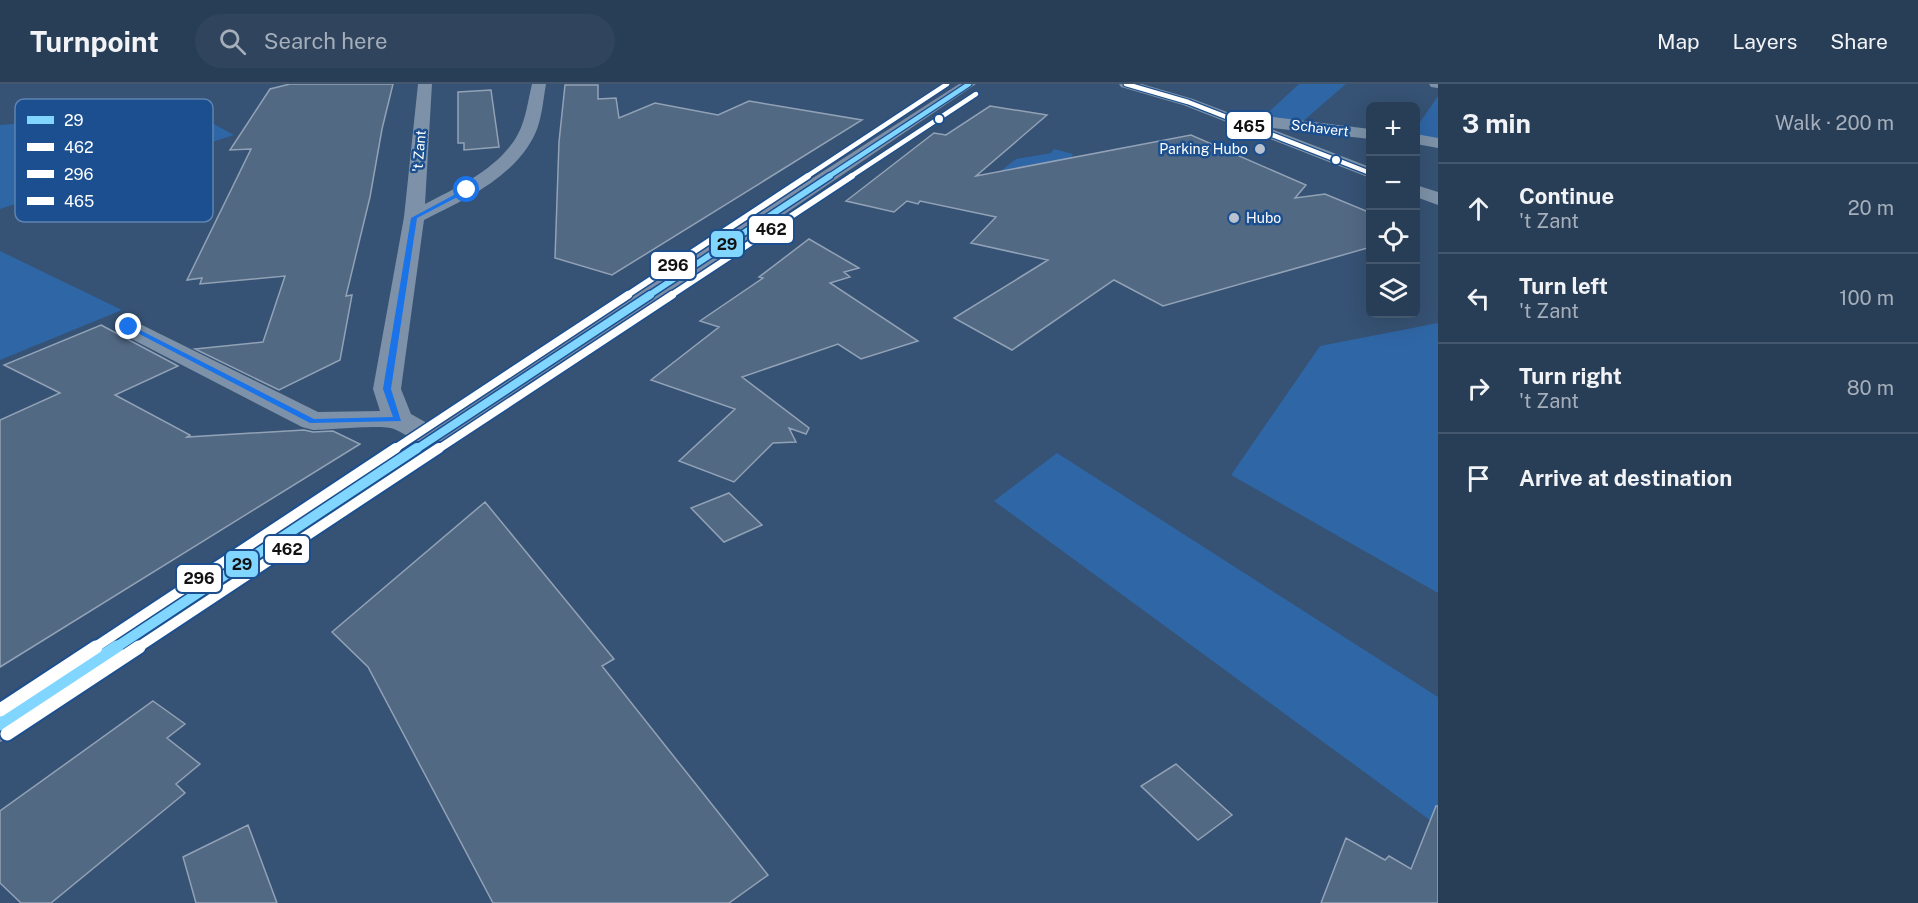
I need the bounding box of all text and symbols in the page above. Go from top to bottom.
search box [195,14,615,68]
text: Turnpoint [30,25,159,58]
icon: search [216,25,249,58]
text: Search here [264,28,387,54]
text: Map [1657,29,1700,54]
text: Layers [1733,29,1797,54]
text: Share [1830,29,1888,54]
legend [15,99,213,222]
map controls [1366,102,1420,318]
button: + [1366,102,1420,156]
text: 3 min [1462,108,1531,139]
text: 29 [64,111,84,130]
line badge: 465 [1226,111,1272,140]
text: Walk · 200 m [1775,111,1894,135]
unlabelled marker [933,113,945,125]
text: 465 [1233,117,1265,136]
street label: Schavert [1290,117,1350,139]
street label: 't Zant [409,129,429,173]
text: 462 [64,138,94,157]
place label: Parking Hubo [1159,141,1248,157]
marker: Parking Hubo [1253,142,1267,156]
unlabelled marker [1330,154,1342,166]
button: − [1366,156,1420,210]
text: 296 [64,165,93,184]
route start [453,176,479,202]
text: Continue [1519,183,1614,209]
text: 465 [64,192,94,211]
icon: ahead [1462,192,1495,225]
text: 20 m [1848,196,1894,220]
text: 't Zant [1519,209,1579,233]
place label: Hubo [1246,210,1281,226]
button: locate [1366,210,1420,264]
marker: Hubo [1227,211,1241,225]
line badge: 462 [748,215,794,244]
text: 462 [755,220,787,239]
line badge: 29 [710,230,744,258]
text: 29 [717,235,737,254]
line badge: 296 [650,251,696,280]
text: 296 [657,256,689,275]
button: layers [1366,264,1420,318]
text: Turn left [1519,273,1608,299]
icon: left [1462,282,1495,315]
text: 100 m [1839,286,1894,310]
text: 't Zant [1519,299,1579,323]
route end [115,313,141,339]
text: Turn right [1519,363,1622,389]
icon: right [1462,372,1495,405]
text: 80 m [1847,376,1894,400]
text: 't Zant [1519,389,1579,413]
icon: arrive [1462,462,1495,495]
text: Arrive at destination [1519,465,1732,491]
line badge: 462 [264,535,310,564]
text: 462 [271,540,303,559]
line badge: 29 [225,550,259,578]
text: 29 [232,555,252,574]
line badge: 296 [176,564,222,593]
text: 296 [183,569,215,588]

